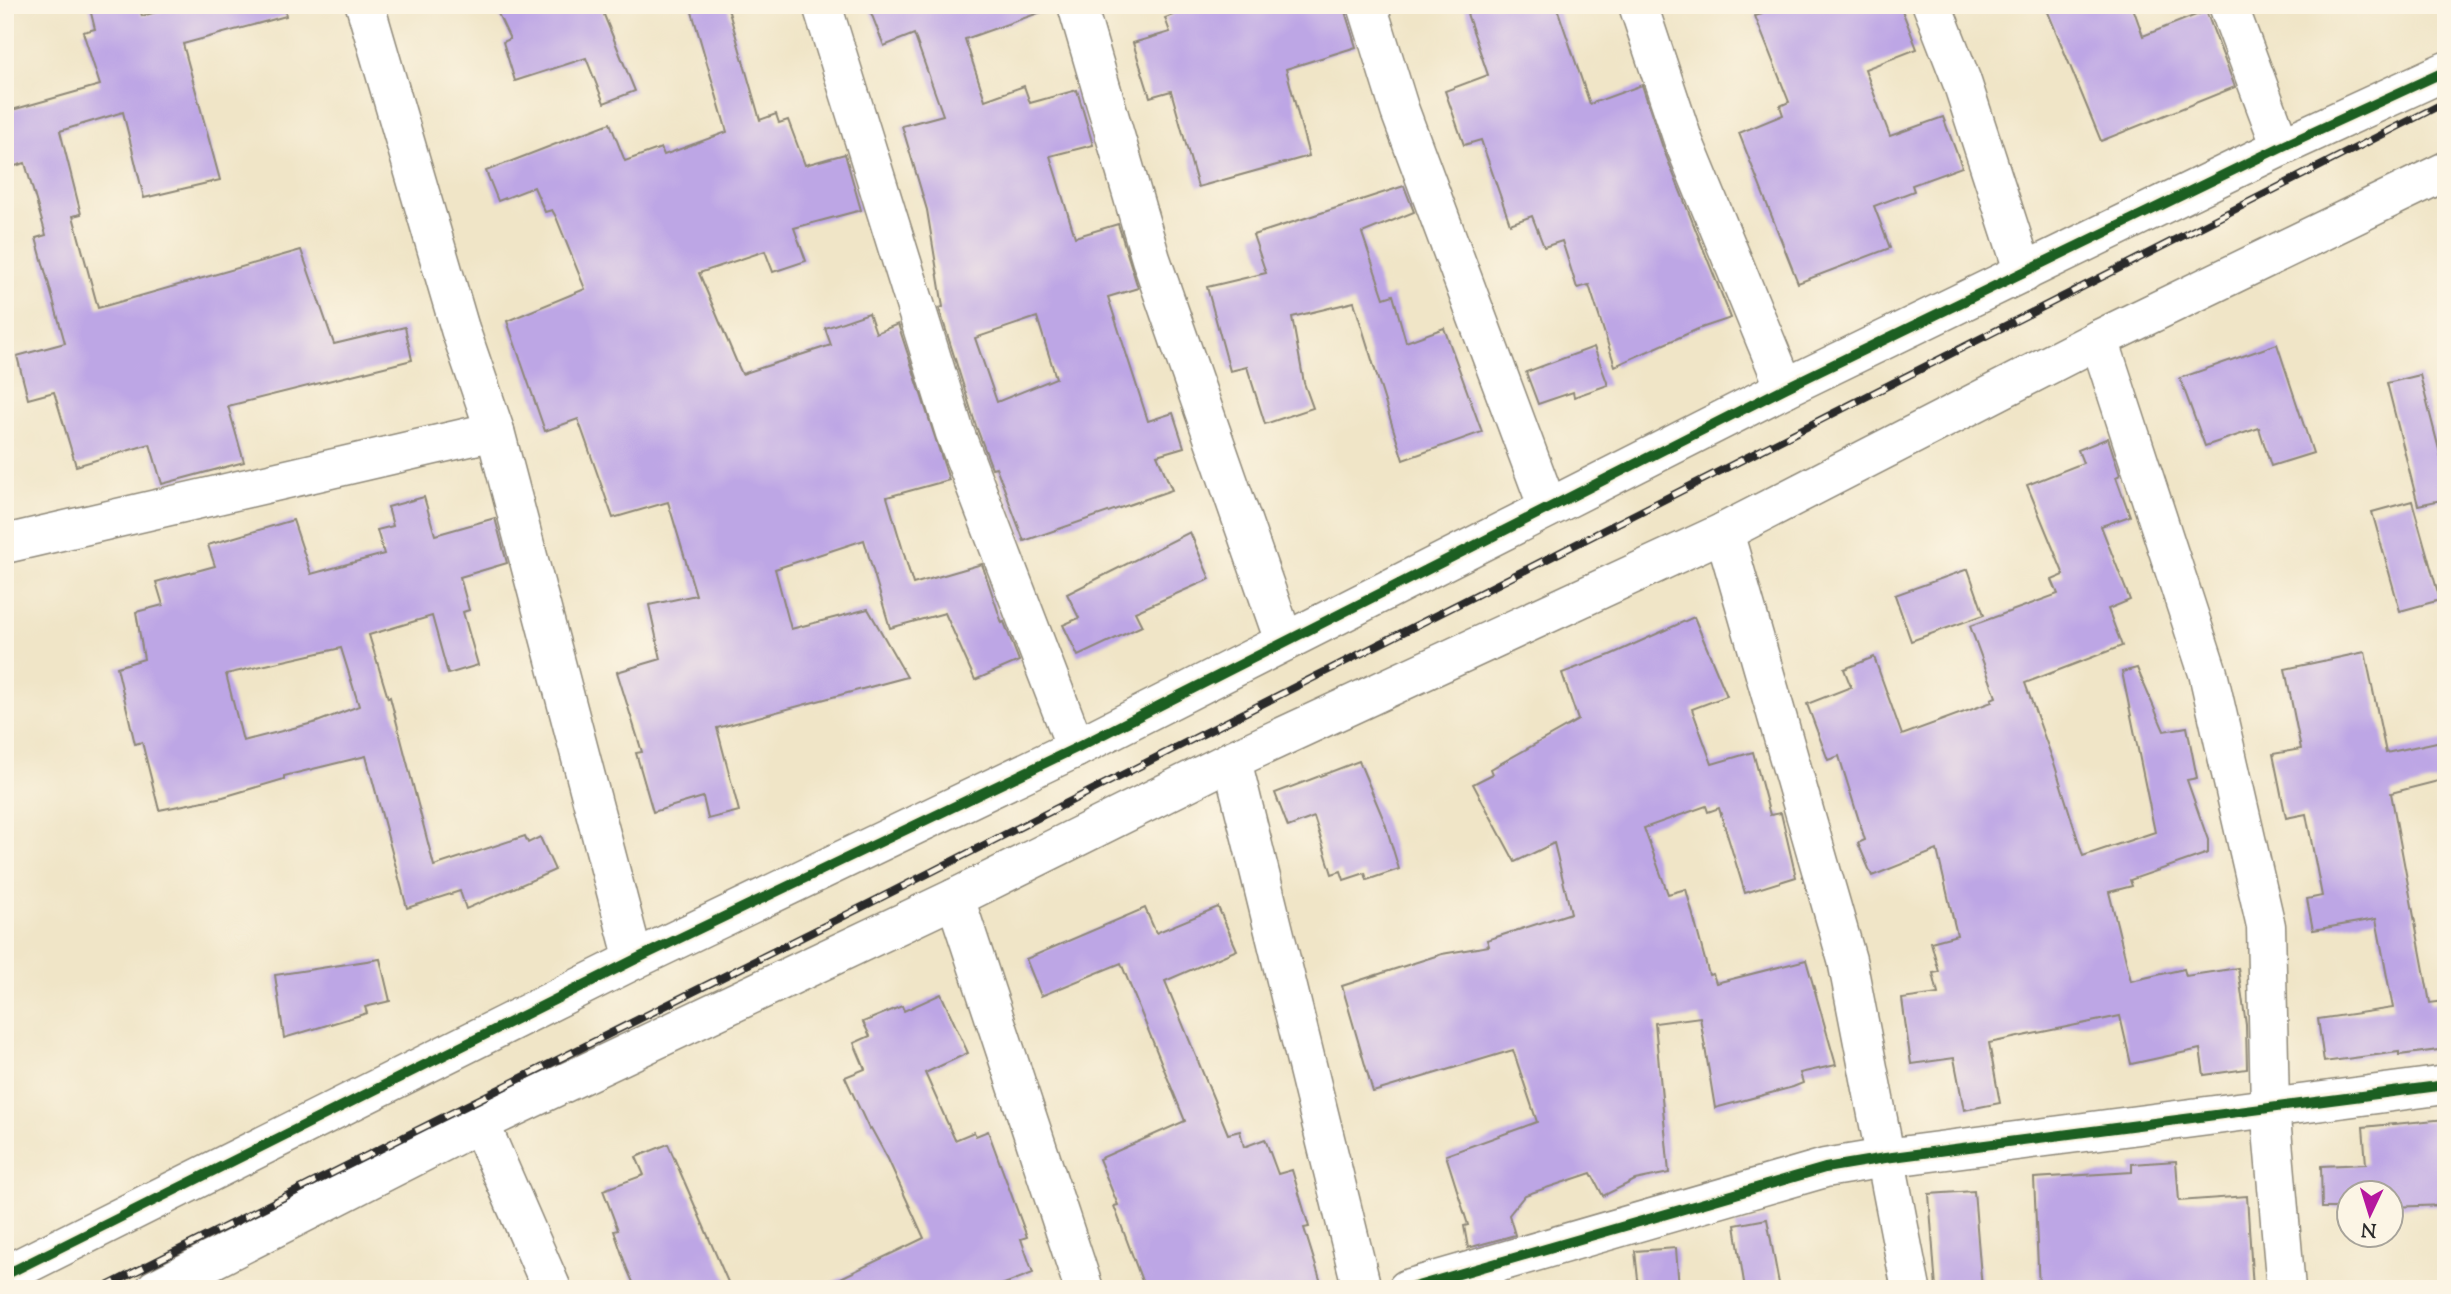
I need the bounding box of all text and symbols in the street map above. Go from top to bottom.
north arrow [2336,1178,2406,1248]
text: N [2360,1214,2377,1242]

